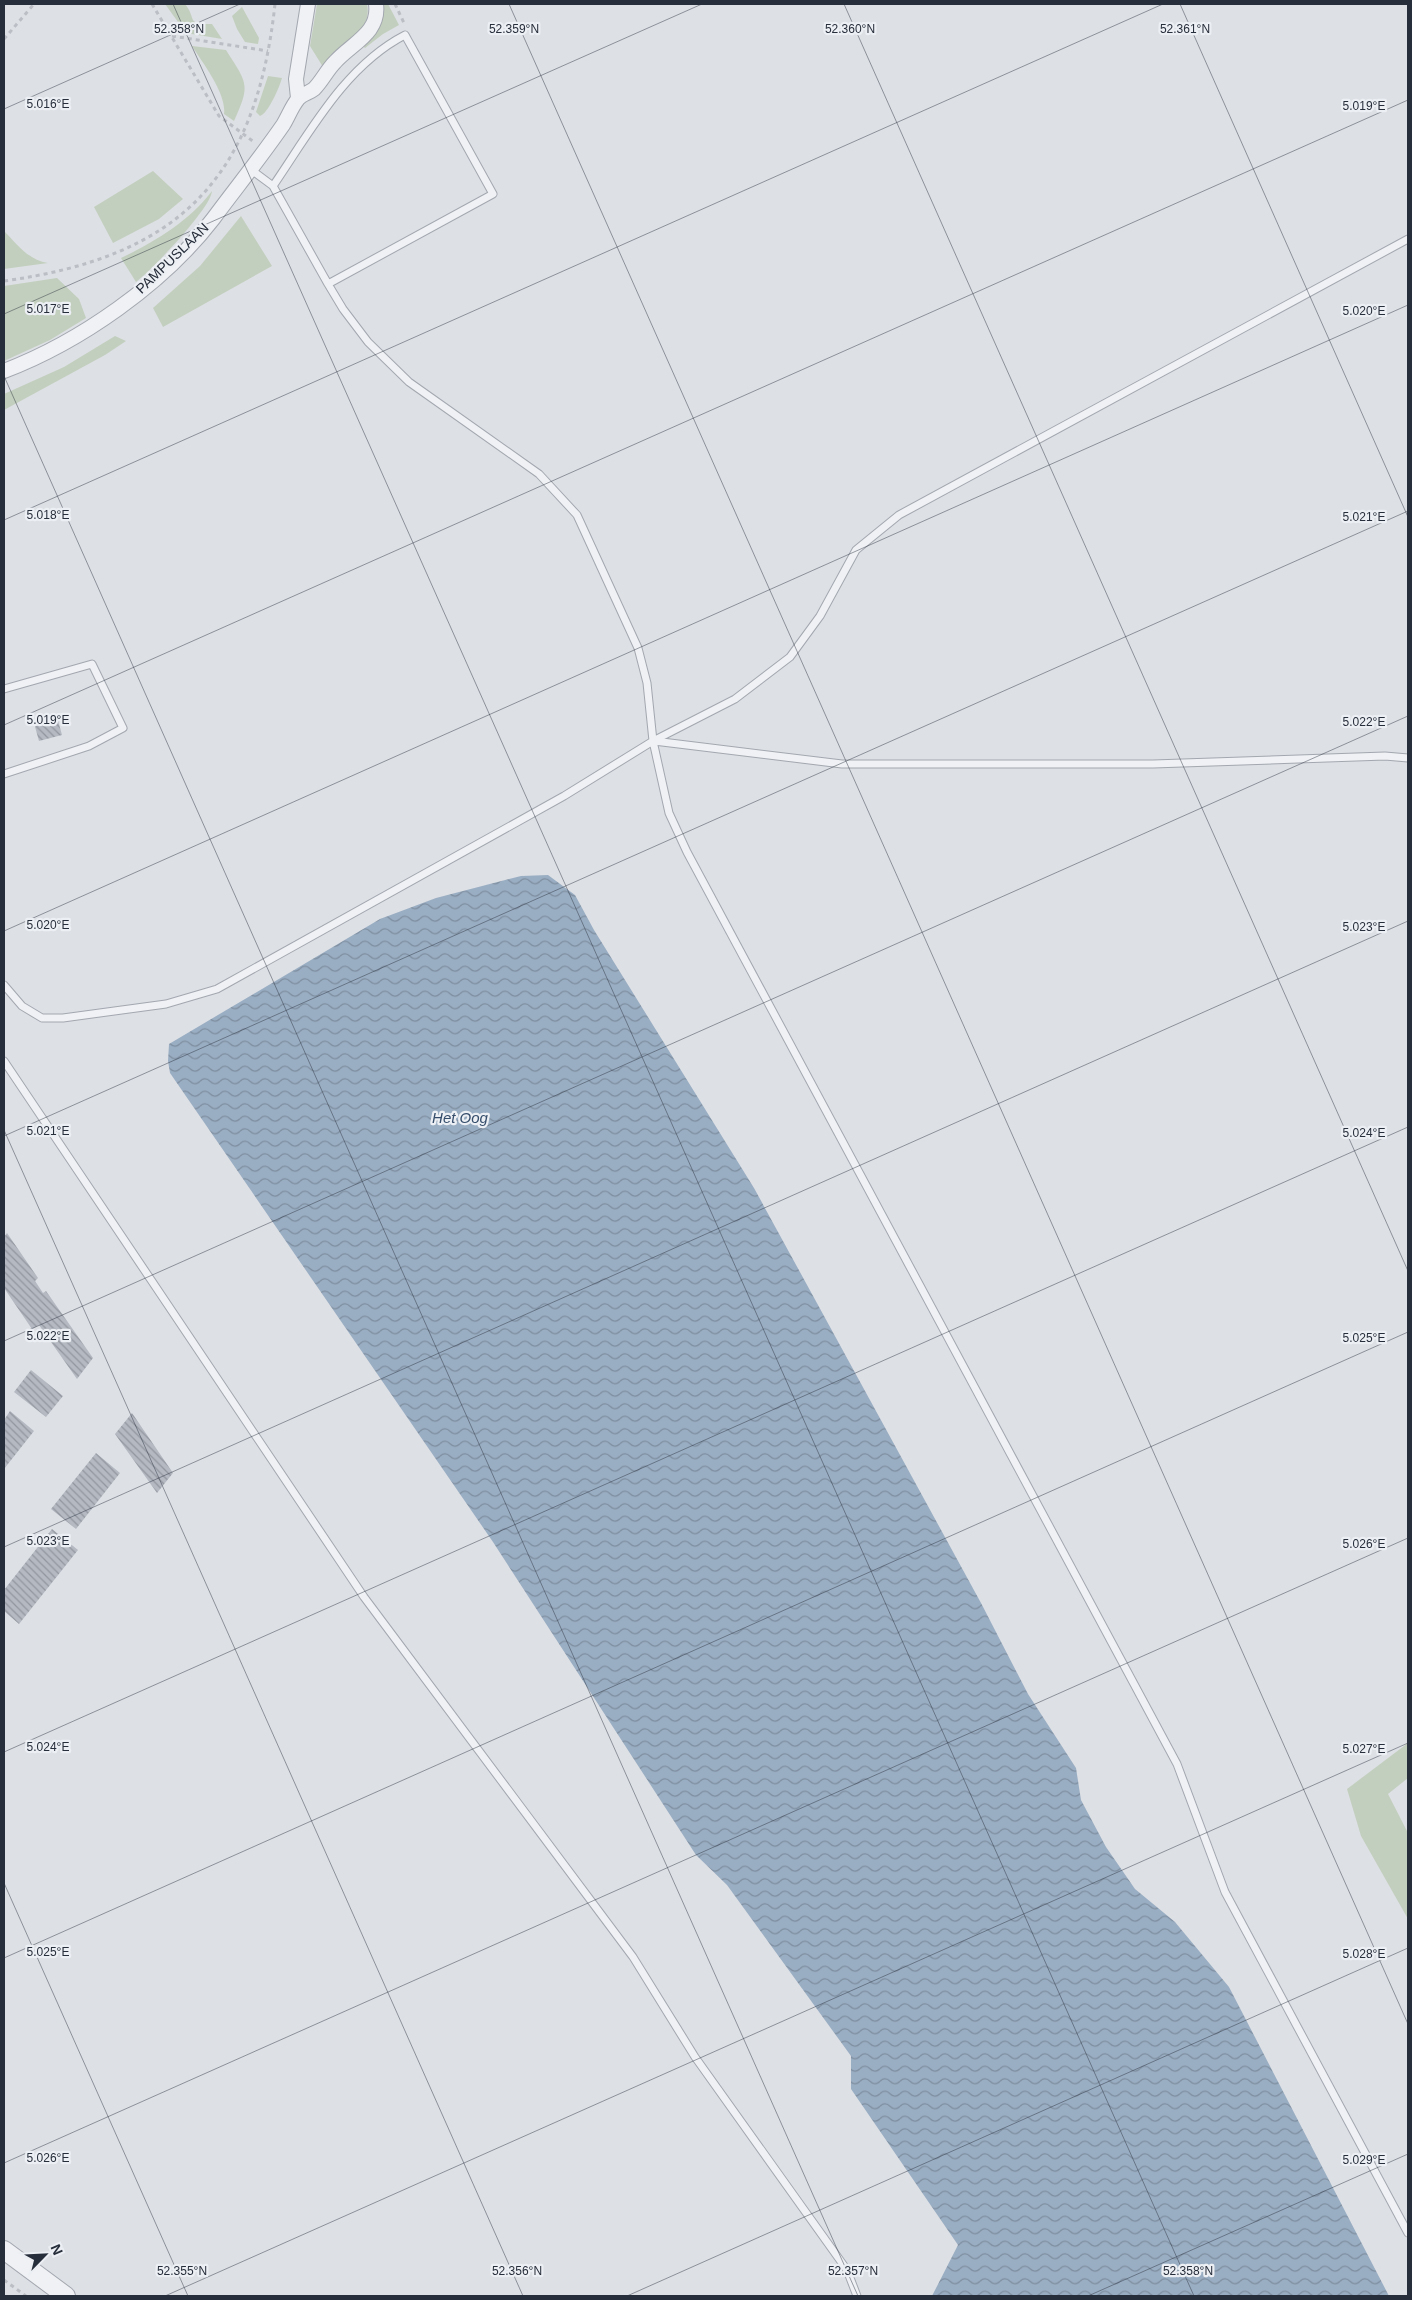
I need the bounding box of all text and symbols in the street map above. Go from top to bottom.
text: 52.358°N [154,22,204,36]
text: 52.359°N [489,22,539,36]
text: 52.360°N [825,22,875,36]
text: 52.361°N [1160,22,1210,36]
text: 5.016°E [27,97,69,111]
text: 5.019°E [1343,99,1385,113]
street label: PAMPUSLAAN [132,219,212,297]
text: 5.017°E [27,302,69,316]
text: 5.020°E [1343,304,1385,318]
text: 5.018°E [27,508,69,522]
text: 5.021°E [1343,510,1385,524]
text: 5.019°E [27,713,69,727]
text: 5.022°E [1343,715,1385,729]
text: 5.020°E [27,918,69,932]
text: 5.023°E [1343,920,1385,934]
water label: Het Oog [432,1109,489,1126]
text: 5.021°E [27,1124,69,1138]
text: 5.024°E [1343,1126,1385,1140]
text: 5.022°E [27,1329,69,1343]
text: 5.025°E [1343,1331,1385,1345]
text: 5.023°E [27,1534,69,1548]
text: 5.026°E [1343,1537,1385,1551]
text: 5.024°E [27,1740,69,1754]
text: 5.027°E [1343,1742,1385,1756]
text: 5.025°E [27,1945,69,1959]
text: 5.028°E [1343,1947,1385,1961]
text: 5.026°E [27,2151,69,2165]
text: 5.029°E [1343,2153,1385,2167]
north arrow [20,2230,70,2280]
text: N [48,2242,66,2258]
text: 52.355°N [157,2264,207,2278]
text: 52.356°N [492,2264,542,2278]
text: 52.357°N [828,2264,878,2278]
text: 52.358°N [1163,2264,1213,2278]

